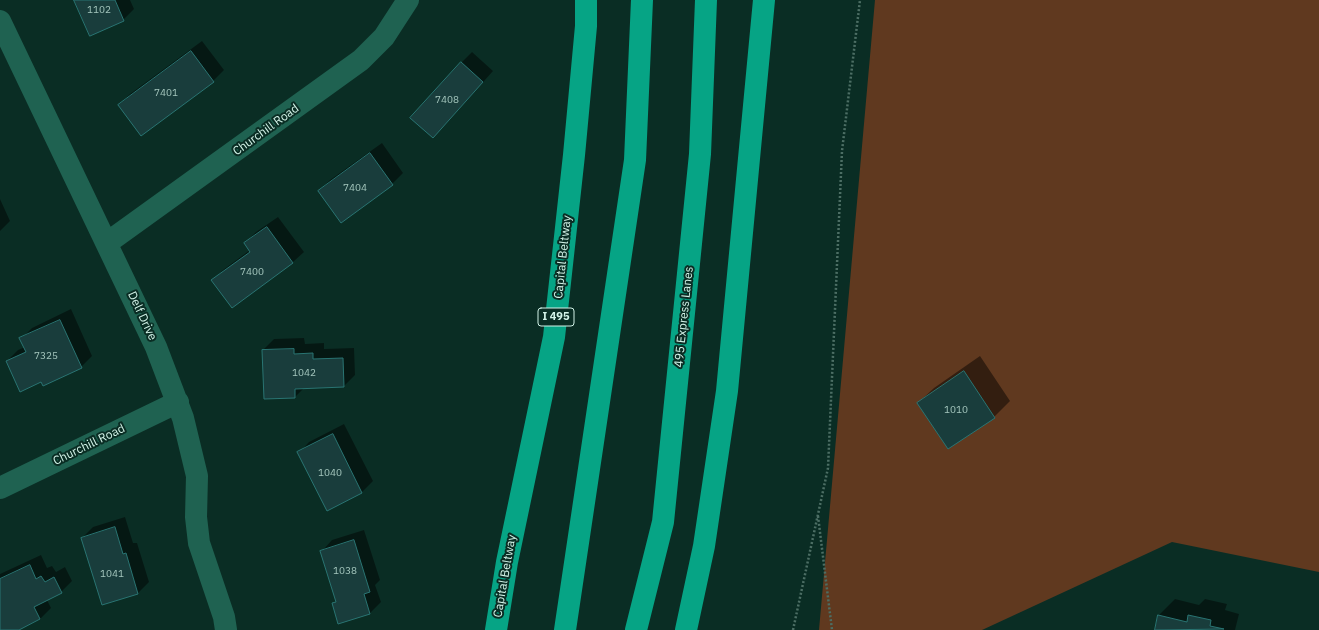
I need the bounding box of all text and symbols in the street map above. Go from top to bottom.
house number: 1102 [87,4,111,16]
house number: 7401 [154,87,178,99]
house number: 7408 [435,94,459,106]
street label: Churchill Road [230,101,302,159]
house number: 7404 [343,182,367,194]
street label: Capital Beltway [551,215,575,299]
house number: 7400 [240,266,264,278]
street label: 495 Express Lanes [672,266,696,368]
street label: Delf Drive [124,289,160,343]
road number: I 495 [538,308,574,326]
house number: 7325 [34,350,58,362]
house number: 1042 [292,367,316,379]
house number: 1010 [944,404,968,416]
street label: Churchill Road [51,421,127,469]
house number: 1040 [318,467,342,479]
street label: Capital Beltway [491,533,519,619]
house number: 1038 [333,565,357,577]
house number: 1041 [100,568,124,580]

